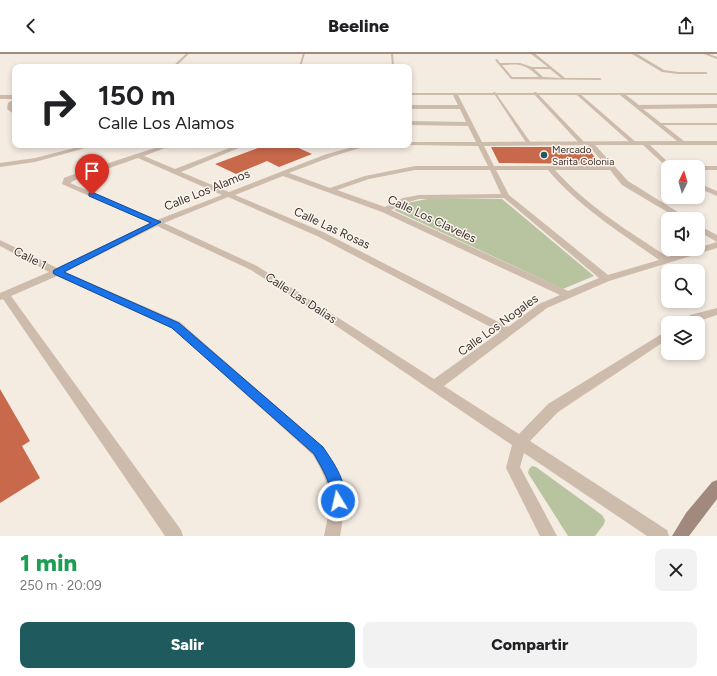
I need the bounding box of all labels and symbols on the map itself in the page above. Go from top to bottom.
place label: Mercado Sarita Colonia [552,143,614,168]
marker: Mercado Sarita Colonia [539,150,549,160]
pin [75,154,109,195]
north arrow [661,160,705,204]
street label: Calle Los Alamos [162,166,252,214]
street label: Calle Los Claveles [385,192,479,246]
street label: Calle Las Rosas [292,204,373,252]
street label: Calle 1 [11,244,49,272]
street label: Calle Las Dalias [263,270,340,326]
street label: Calle Los Nogales [455,291,541,359]
position arrow [317,480,359,522]

